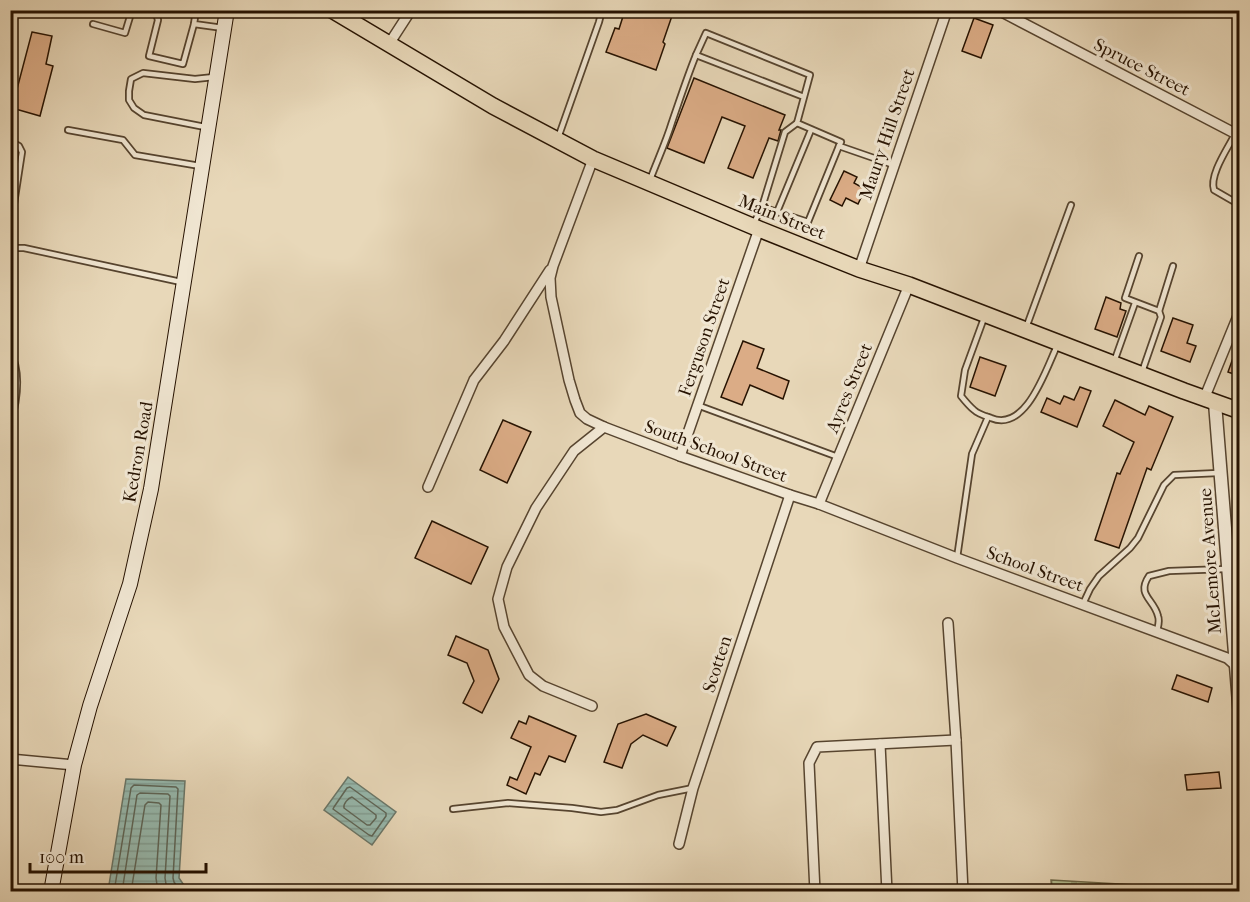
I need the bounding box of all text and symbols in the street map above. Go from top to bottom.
street label: Spruce Street [1090,34,1194,101]
street label: Maury Hill Street [855,65,920,202]
street label: Main Street [735,191,829,245]
street label: Ferguson Street [674,275,735,399]
street label: Ayres Street [822,340,877,437]
street label: Kedron Road [119,400,158,504]
street label: South School Street [642,416,791,487]
street label: McLemore Avenue [1195,487,1226,635]
street label: School Street [983,542,1087,597]
street label: Scotten [698,633,737,695]
scale bar [30,836,206,874]
text: 100 m [39,847,84,868]

